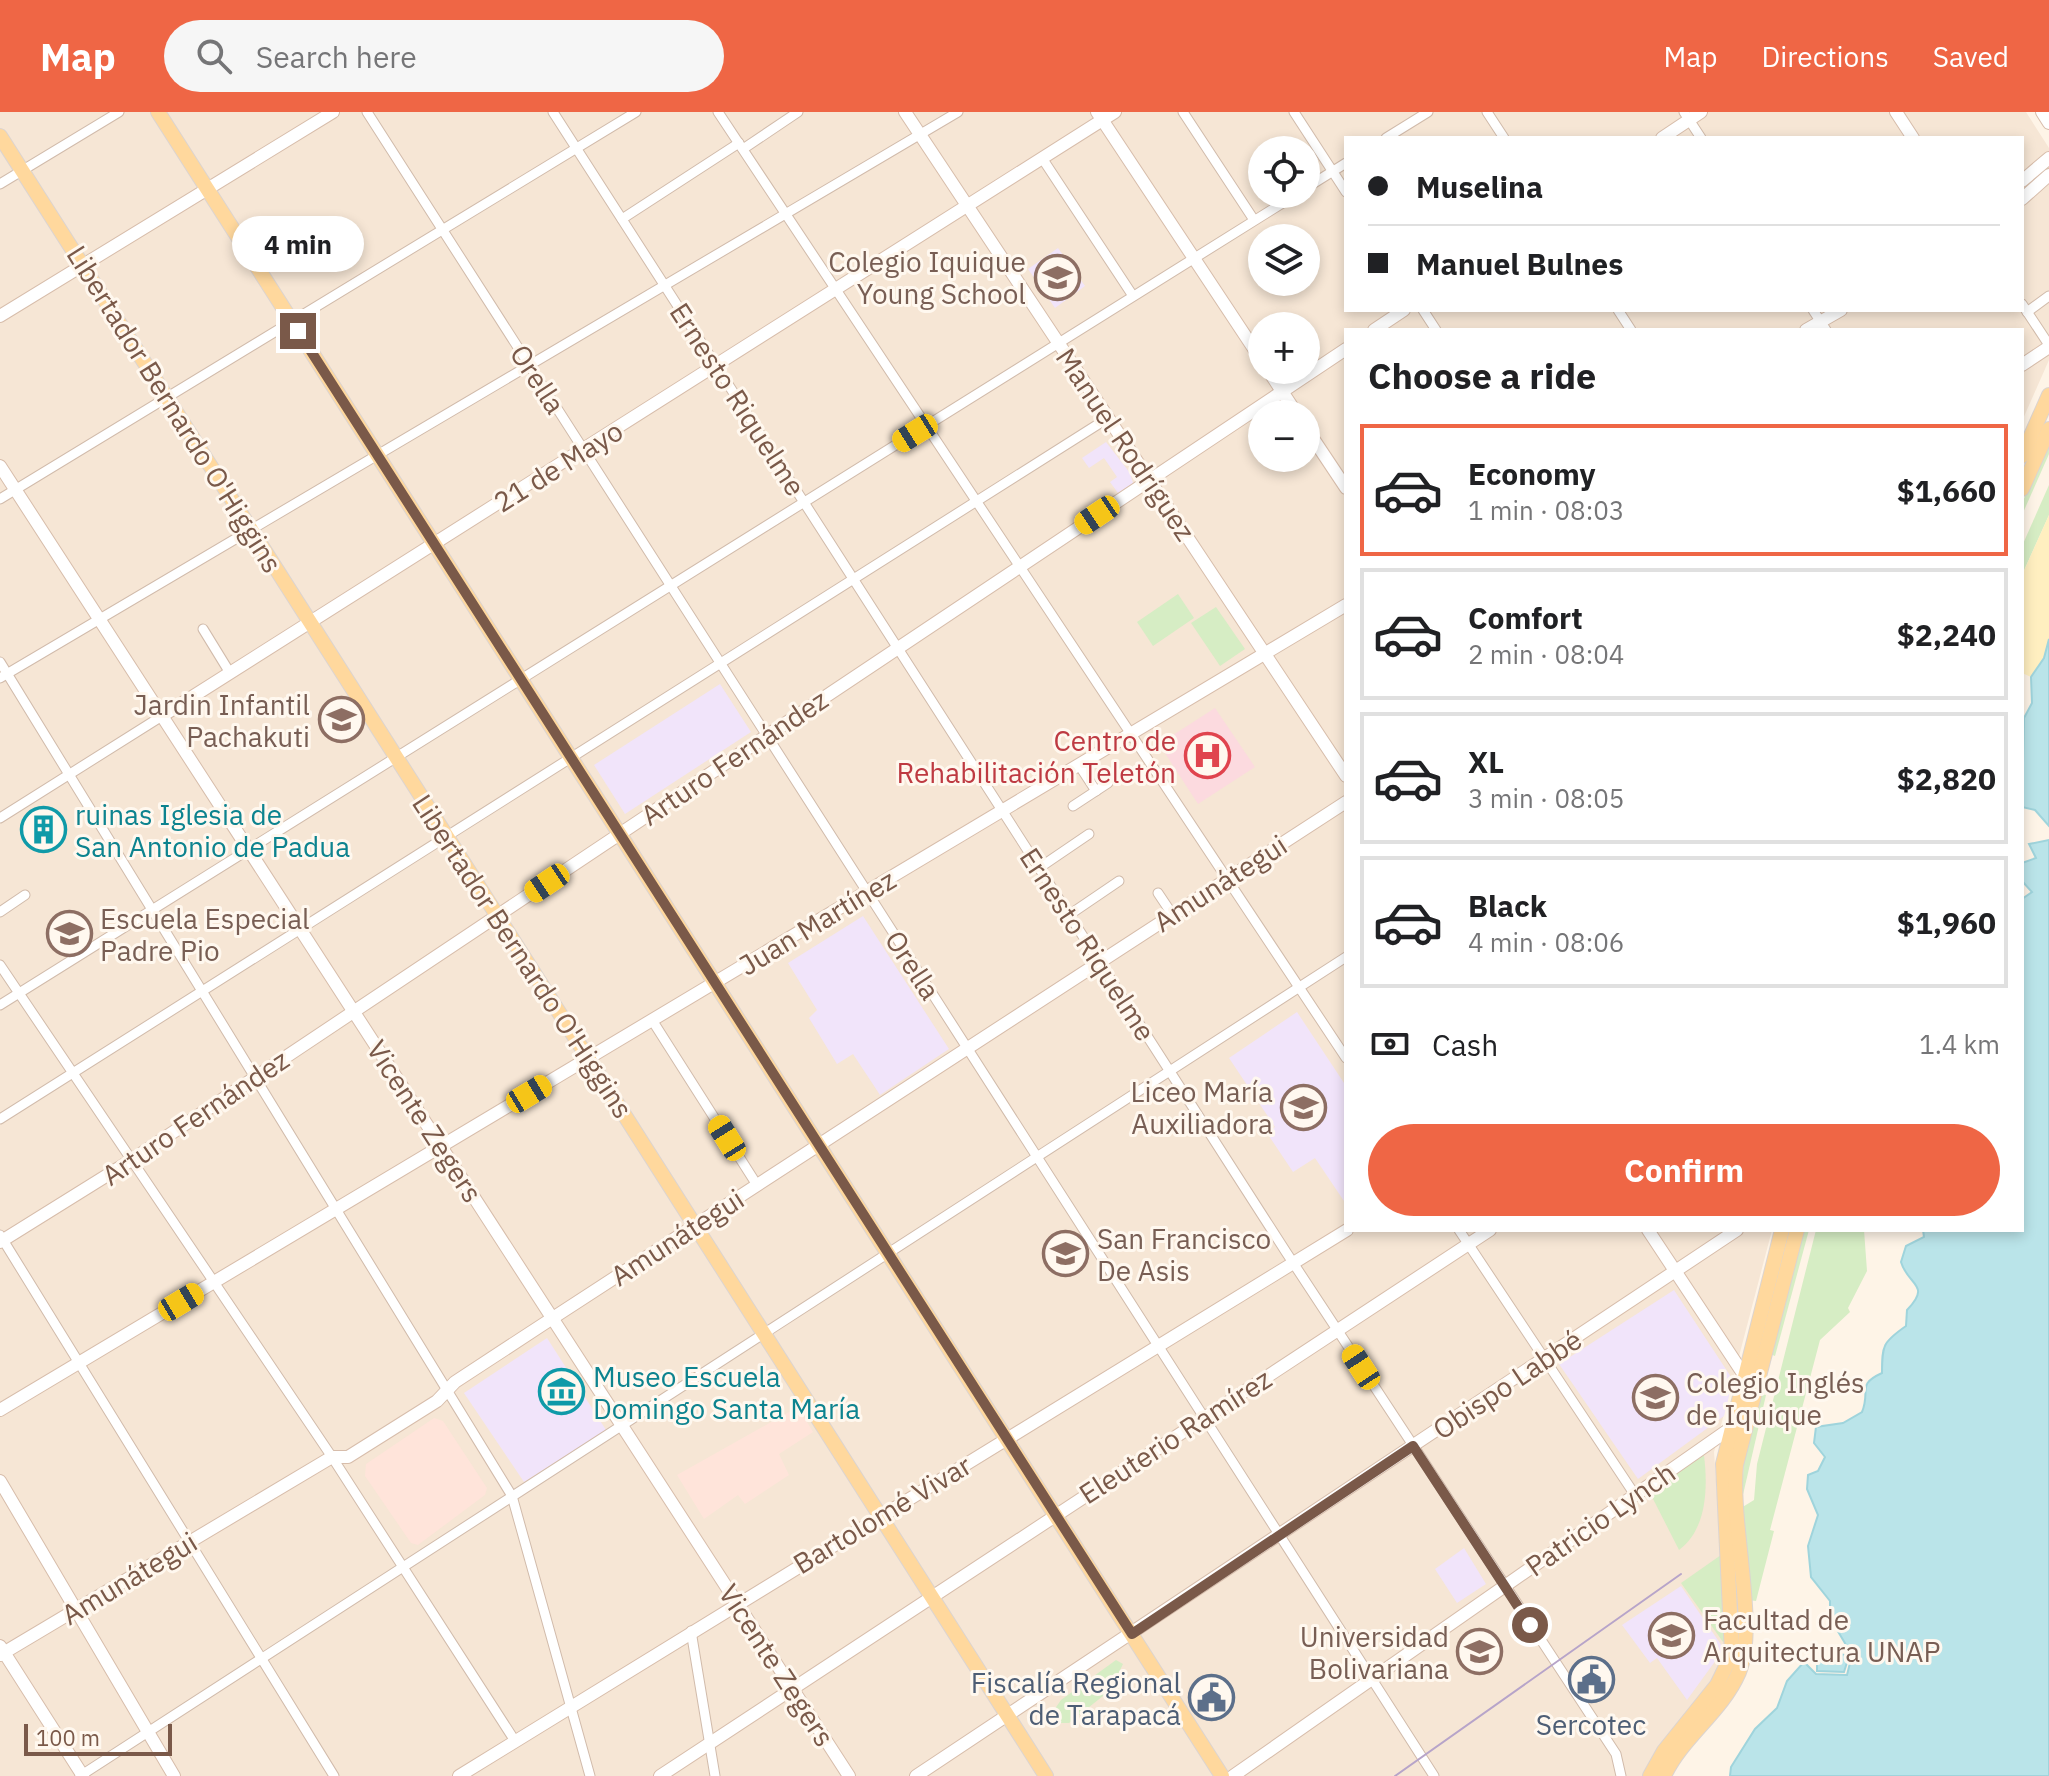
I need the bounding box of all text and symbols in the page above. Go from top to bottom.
search box [164,20,724,92]
text: Map [40,32,116,81]
icon: search [192,34,236,78]
text: Search here [256,37,417,76]
text: Map [1663,38,1717,75]
text: Directions [1761,38,1889,75]
text: Saved [1933,38,2009,75]
map controls [1248,136,1320,472]
button: locate [1248,136,1320,208]
text: Muselina [1416,167,1543,206]
callout: 4 min [232,215,364,271]
button: layers [1248,224,1320,296]
text: 4 min [264,227,332,261]
street label: Libertador Bernardo O'Higgins [59,238,291,580]
place label: Colegio Iquique Young School [828,243,1026,312]
text: Manuel Bulnes [1416,244,1623,283]
school or university icon: Colegio Iquique Young School [1033,253,1081,301]
street label: Ernesto Riquelme [662,295,814,503]
button: + [1248,312,1320,384]
route end [280,313,316,349]
street label: Orella [502,337,574,421]
street label: Manuel Rodríguez [1048,341,1204,547]
text: Choose a ride [1368,352,1596,399]
button: − [1248,400,1320,472]
car [888,410,942,456]
street label: 21 de Mayo [487,412,629,520]
icon: car [1372,454,1444,526]
text: Economy [1468,454,1596,493]
text: $1,660 [1897,471,1996,510]
car [1070,492,1124,538]
text: 1 min · 08:03 [1468,493,1624,527]
icon: car [1372,598,1444,670]
text: Comfort [1468,598,1583,637]
text: $2,240 [1897,615,1996,654]
text: 2 min · 08:04 [1468,637,1624,671]
street label: Arturo Fernández [633,681,835,833]
place label: Jardin Infantil Pachakuti [133,686,310,755]
school or university icon: Jardin Infantil Pachakuti [317,696,365,744]
place label: Centro de Rehabilitación Teletón [897,722,1176,791]
hospital icon: Centro de Rehabilitación Teletón [1183,732,1231,780]
icon: car [1372,742,1444,814]
text: XL [1468,742,1504,781]
text: $2,820 [1897,759,1996,798]
text: 3 min · 08:05 [1468,781,1624,815]
street label: Libertador Bernardo O'Higgins [404,787,642,1125]
place label: ruinas Iglesia de San Antonio de Padua [75,796,350,865]
building icon: ruinas Iglesia de San Antonio de Padua [20,806,68,854]
street label: Amunátegui [1146,826,1294,940]
street label: Ernesto Riquelme [1012,840,1164,1048]
car [520,860,574,906]
street label: Juan Martínez [732,861,902,983]
icon: car [1372,886,1444,958]
text: Black [1468,886,1547,925]
place label: Escuela Especial Padre Pio [100,900,310,969]
text: $1,960 [1897,903,1996,942]
school or university icon: Escuela Especial Padre Pio [45,910,93,958]
street label: Orella [877,923,949,1007]
text: 4 min · 08:06 [1468,925,1624,959]
icon: cash [1368,1022,1412,1066]
text: Cash [1432,1025,1498,1064]
text: 1.4 km [1919,1027,2000,1061]
street label: Vicente Zegers [359,1033,491,1209]
street label: Arturo Fernández [94,1041,296,1193]
car [502,1071,556,1117]
place label: Liceo María Auxiliadora [1130,1073,1273,1142]
school or university icon: Liceo María Auxiliadora [1280,1083,1328,1131]
car [704,1111,750,1165]
button: Confirm [1368,1124,2000,1216]
street label: Amunátegui [603,1180,751,1294]
place label: San Francisco De Asis [1097,1220,1271,1289]
school or university icon: San Francisco De Asis [1042,1230,1090,1278]
car [154,1279,208,1325]
street label: Obispo Labbé [1425,1321,1589,1447]
car [1338,1340,1384,1394]
place label: Museo Escuela Domingo Santa María [593,1358,860,1427]
street label: Eleuterio Ramírez [1072,1360,1278,1512]
place label: Colegio Inglés de Iquique [1686,1364,1865,1433]
museum icon: Museo Escuela Domingo Santa María [538,1368,586,1416]
school or university icon: Colegio Inglés de Iquique [1631,1374,1679,1422]
street label: Bartolomé Vivar [786,1446,978,1582]
street label: Patricio Lynch [1518,1454,1682,1584]
street label: Amunátegui [54,1523,204,1633]
street label: Vicente Zegers [711,1577,843,1753]
place label: Facultad de Arquitectura UNAP [1703,1601,1941,1670]
route start [1512,1607,1548,1643]
school or university icon: Facultad de Arquitectura UNAP [1648,1611,1696,1659]
place label: Universidad Bolivariana [1300,1618,1449,1687]
school or university icon: Universidad Bolivariana [1456,1628,1504,1676]
public building icon: Sercotec [1567,1655,1615,1703]
place label: Fiscalía Regional de Tarapacá [971,1664,1181,1733]
public building icon: Fiscalía Regional de Tarapacá [1188,1674,1236,1722]
place label: Sercotec [1536,1706,1646,1743]
scale bar [24,1720,172,1756]
text: 100 m [36,1723,100,1752]

